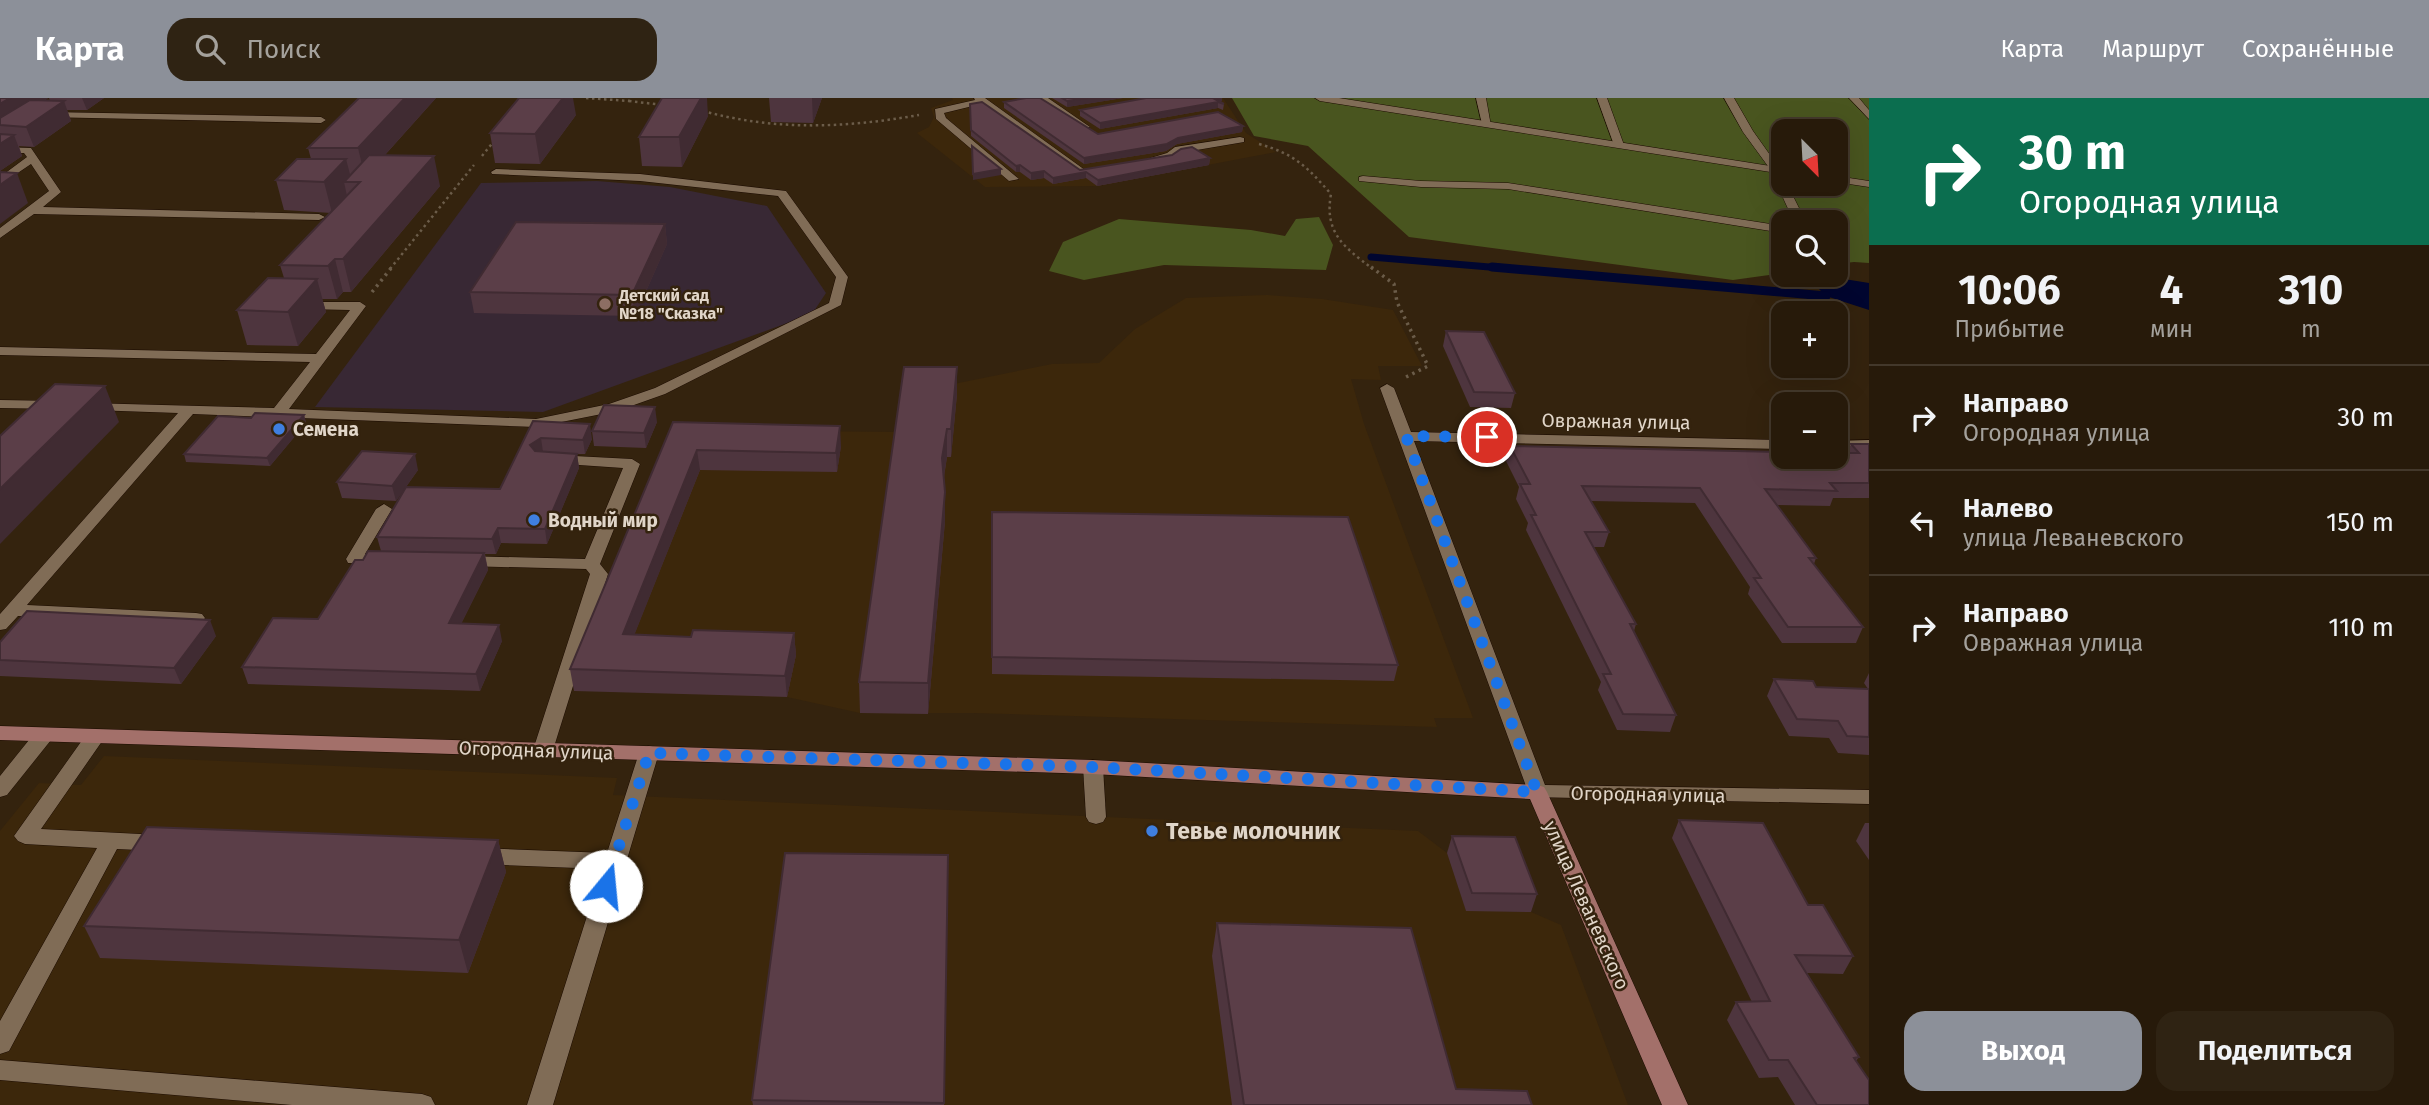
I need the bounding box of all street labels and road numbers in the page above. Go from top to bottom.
street label: Овражная улица [1541,409,1691,434]
street label: Огородная улица [458,736,614,765]
street label: Огородная улица [1570,782,1726,807]
street label: улица Леваневского [1539,817,1634,993]

